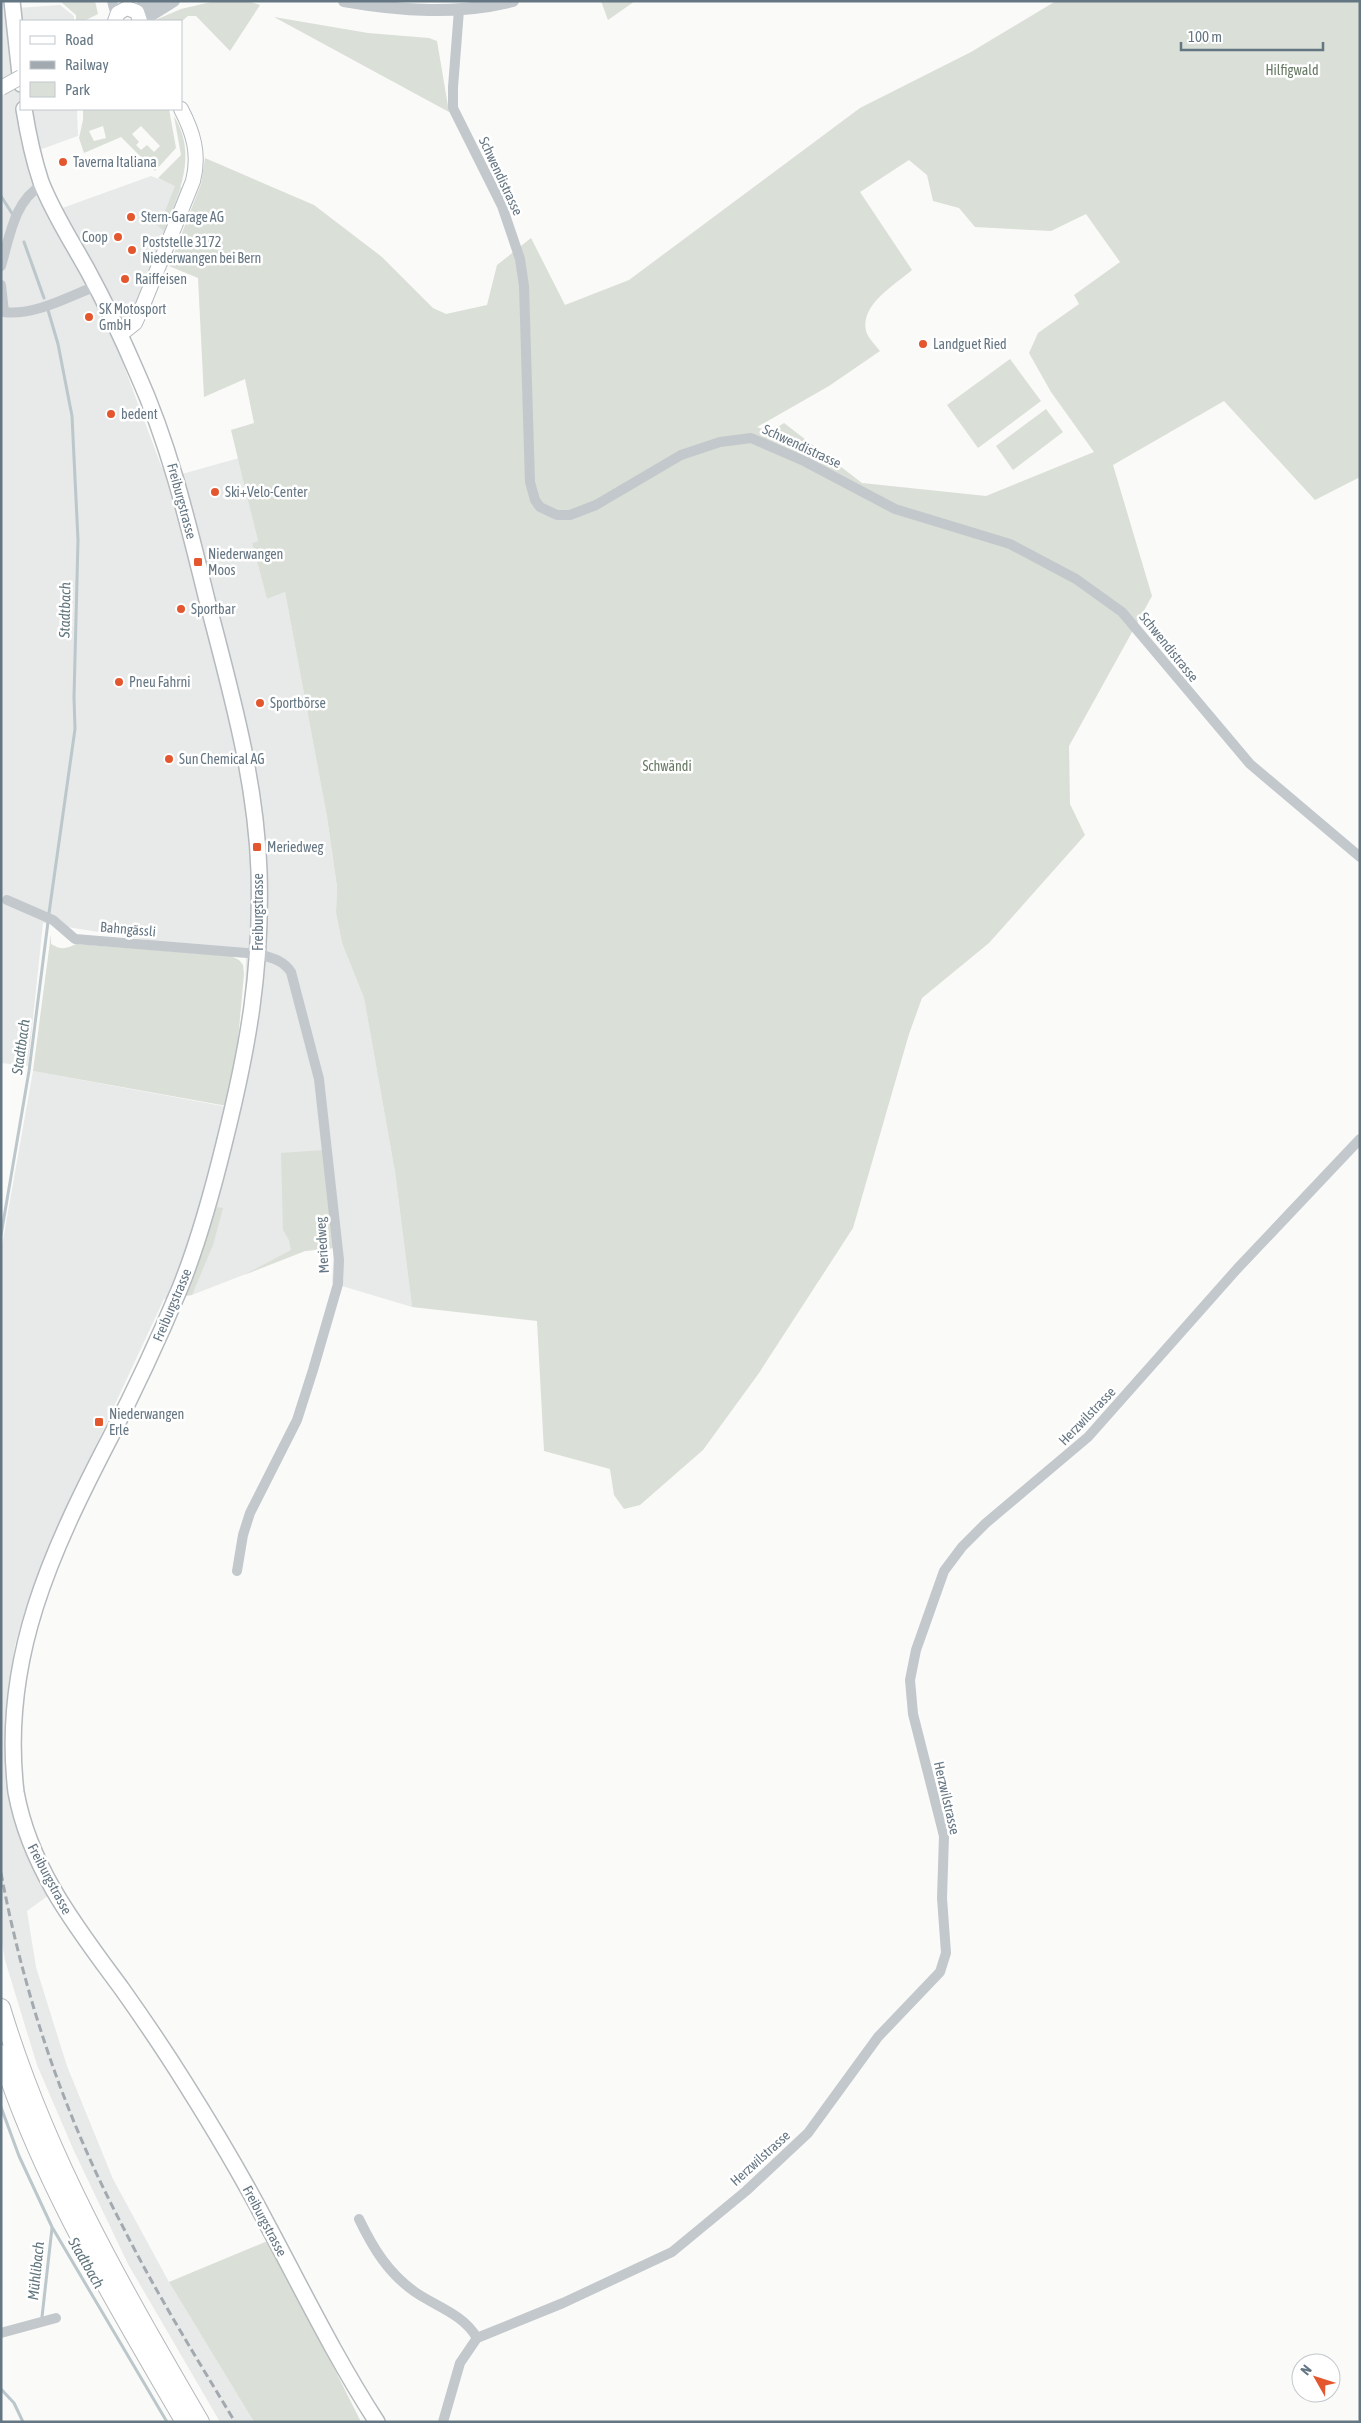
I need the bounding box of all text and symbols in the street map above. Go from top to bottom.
legend [20,20,182,110]
scale bar [1181,20,1324,52]
text: 100 m [1188,28,1222,45]
text: Road [65,31,94,48]
text: Railway [65,56,109,73]
park label: Hilfigwald [1265,62,1319,78]
text: Park [65,81,90,98]
street label: Schwendistrasse [476,134,526,218]
place label: Taverna Italiana [73,154,157,170]
marker: Taverna Italiana [57,156,69,168]
place label: Stern-Garage AG [141,209,224,225]
marker: Stern-Garage AG [125,211,137,223]
place label: Coop [82,229,108,245]
marker: Coop [112,231,124,243]
place label: Poststelle 3172 Niederwangen bei Bern [142,234,261,266]
marker: Poststelle 3172 Niederwangen bei Bern [126,244,138,256]
place label: Raiffeisen [135,271,187,287]
marker: Raiffeisen [119,273,131,285]
place label: SK Motosport GmbH [99,301,166,333]
marker: SK Motosport GmbH [83,311,95,323]
place label: Landguet Ried [933,336,1007,352]
marker: Landguet Ried [917,338,929,350]
place label: bedent [121,406,158,422]
marker: bedent [105,408,117,420]
street label: Schwendistrasse [760,421,844,471]
street label: Freiburgstrasse [164,461,200,541]
place label: Ski+Velo-Center [225,484,308,500]
marker: Ski+Velo-Center [209,486,221,498]
place label: Niederwangen Moos [208,546,283,578]
marker: Niederwangen Moos [192,556,204,568]
water label: Stadtbach [55,582,73,639]
place label: Sportbar [191,601,236,617]
marker: Sportbar [175,603,187,615]
street label: Schwendistrasse [1136,609,1202,685]
place label: Pneu Fahrni [129,674,191,690]
marker: Pneu Fahrni [113,676,125,688]
place label: Sportbörse [270,695,326,711]
marker: Sportbörse [254,697,266,709]
place label: Sun Chemical AG [179,751,265,767]
marker: Sun Chemical AG [163,753,175,765]
park label: Schwändi [642,758,692,774]
place label: Meriedweg [267,839,324,855]
marker: Meriedweg [251,841,263,853]
street label: Freiburgstrasse [250,873,266,951]
street label: Bahngässli [100,919,156,939]
water label: Stadtbach [8,1018,33,1077]
street label: Meriedweg [312,1216,332,1274]
street label: Freiburgstrasse [149,1266,195,1344]
street label: Herzwilstrasse [1055,1384,1119,1448]
place label: Niederwangen Erle [109,1406,184,1438]
marker: Niederwangen Erle [93,1416,105,1428]
street label: Herzwilstrasse [931,1760,963,1836]
street label: Freiburgstrasse [25,1841,75,1917]
street label: Herzwilstrasse [727,2127,793,2189]
street label: Freiburgstrasse [240,2183,290,2259]
water label: Stadtbach [65,2233,108,2291]
water label: Mühlibach [24,2241,47,2301]
north arrow [1291,2353,1341,2403]
text: N [1297,2362,1315,2378]

